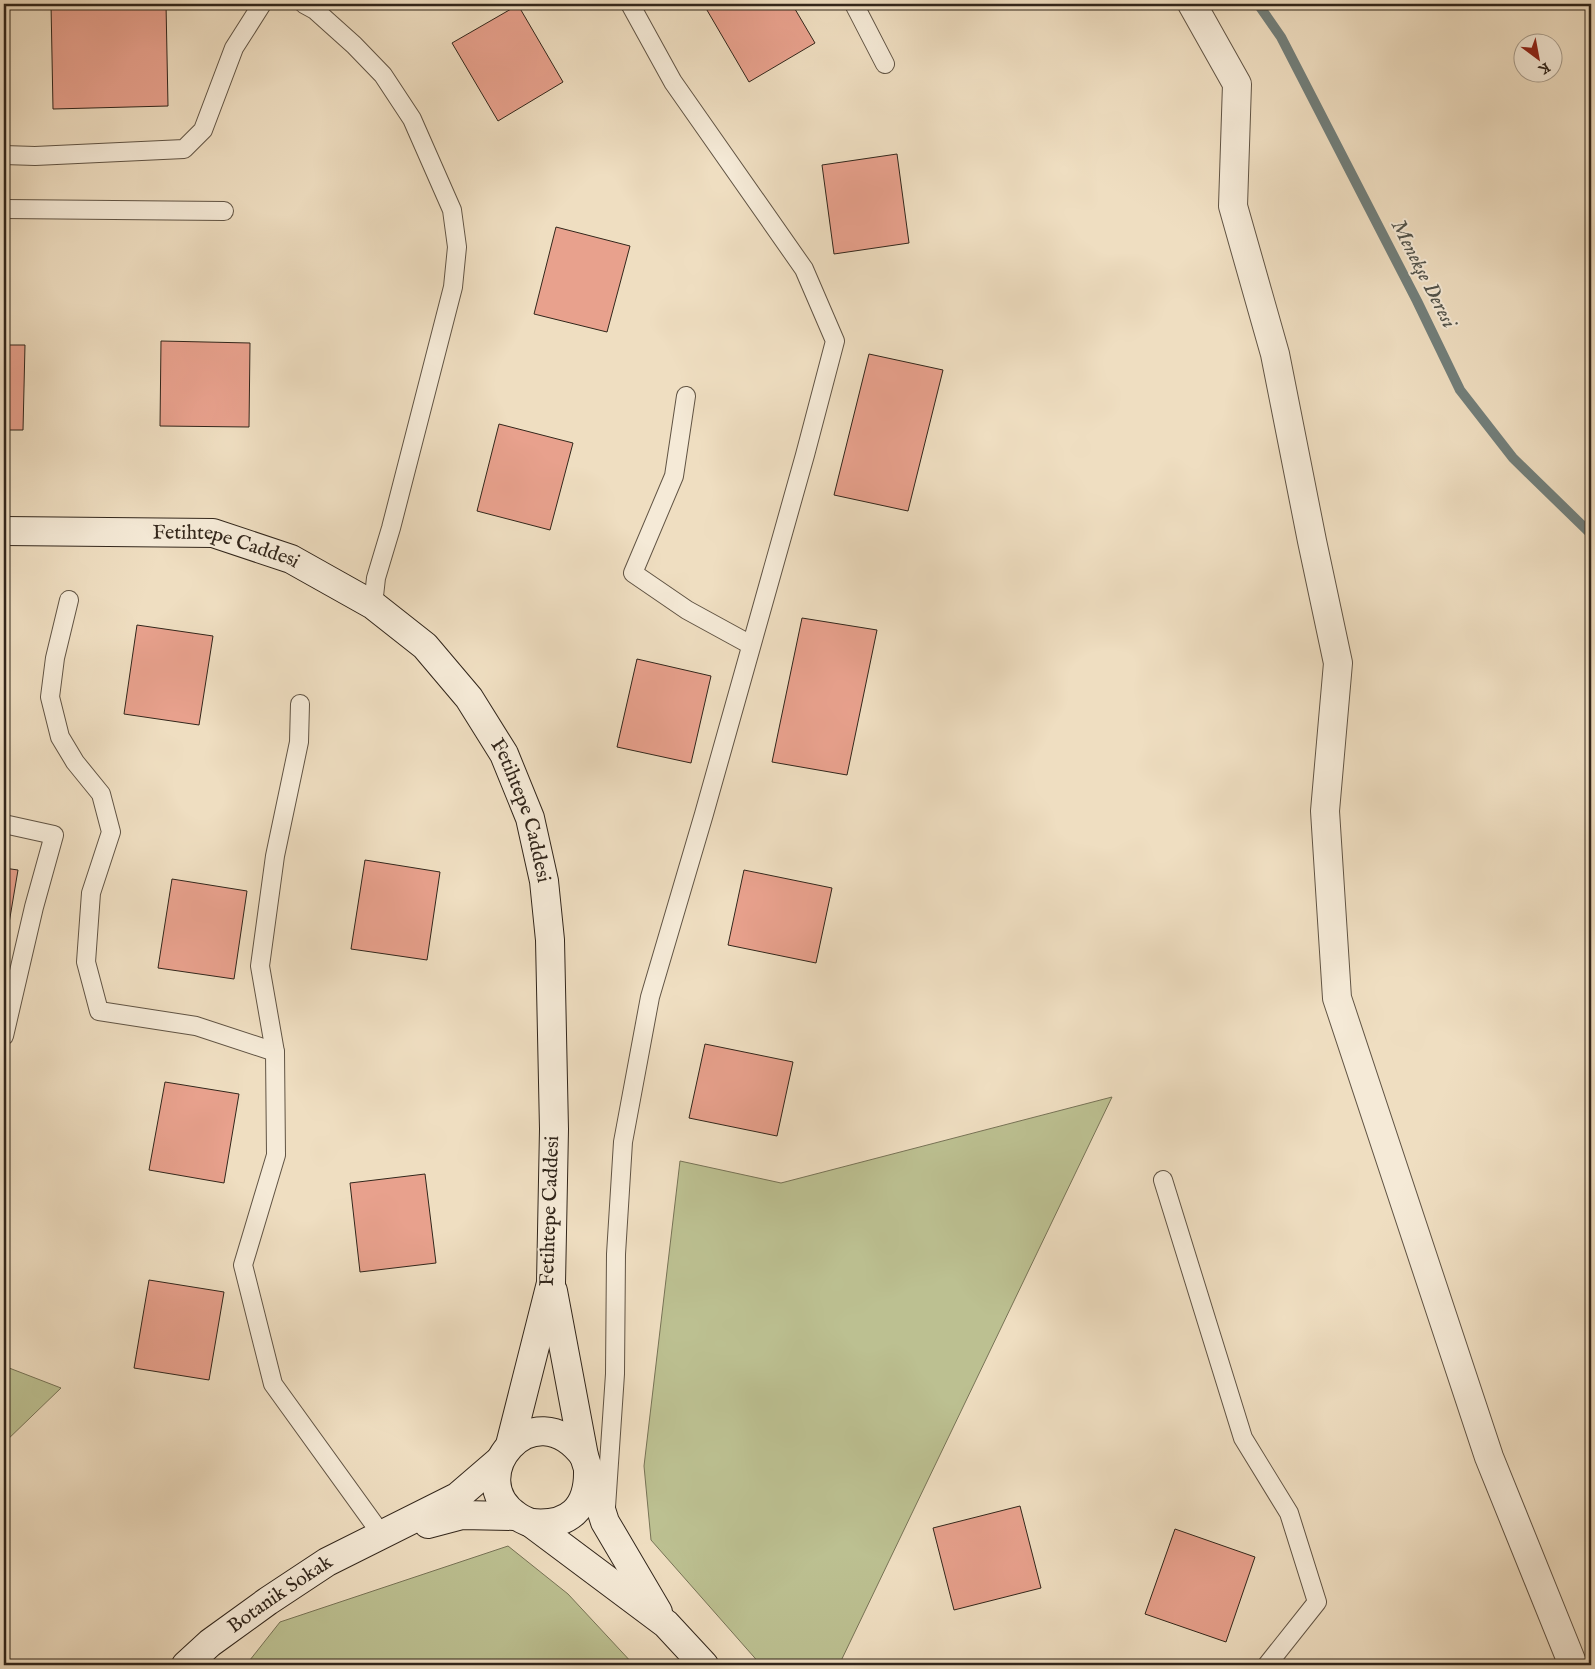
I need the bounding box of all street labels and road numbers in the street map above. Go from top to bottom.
street label: Fetihtepe Caddesi [152,520,304,574]
street label: Fetihtepe Caddesi [485,734,556,885]
street label: Fetihtepe Caddesi [535,1135,565,1287]
street label: Botanik Sokak [223,1549,337,1639]

